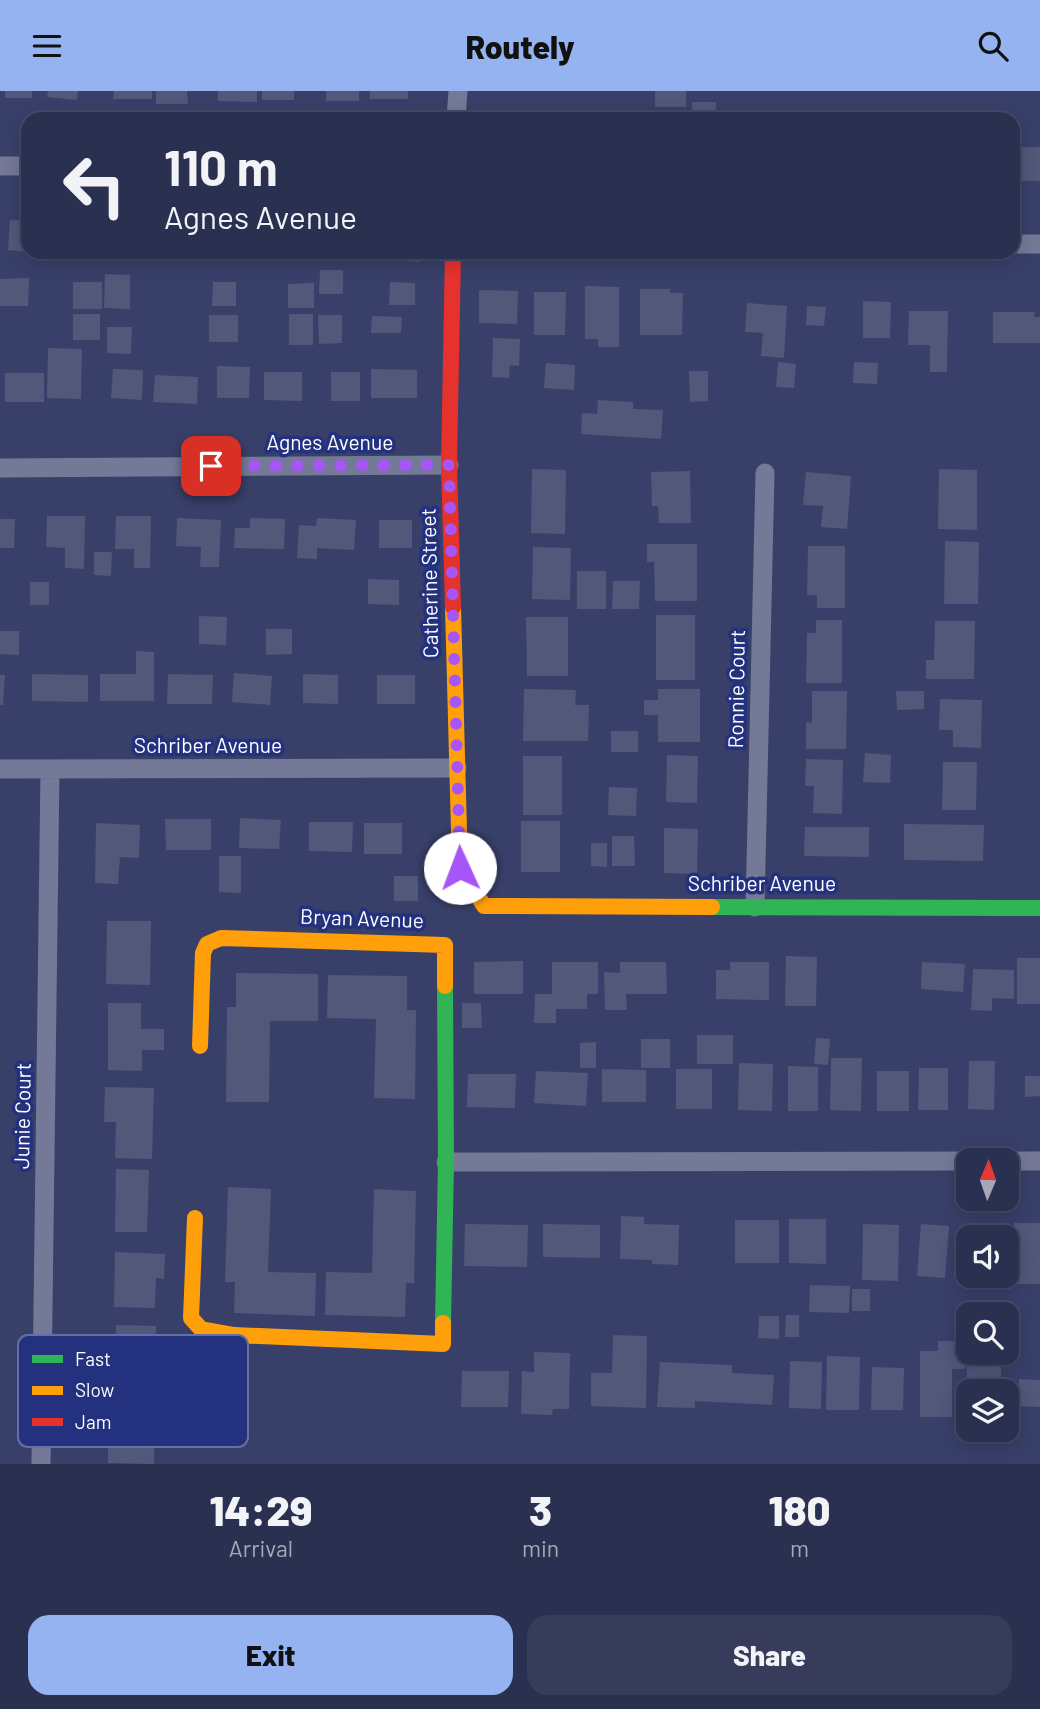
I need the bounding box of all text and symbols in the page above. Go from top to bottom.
icon: menu [28,27,66,65]
text: Routely [465,27,575,65]
icon: search [974,27,1012,65]
text: 110 m [164,137,278,196]
icon: left [49,140,140,231]
text: Agnes Avenue [164,197,357,235]
street label: Agnes Avenue [267,429,393,454]
pin [181,436,241,496]
icon: arrive [192,447,230,485]
street label: Catherine Street [415,508,442,658]
street label: Ronnie Court [722,629,749,749]
street label: Schriber Avenue [134,732,282,757]
position arrow [423,831,497,905]
street label: Schriber Avenue [688,870,836,895]
street label: Bryan Avenue [300,903,424,932]
street label: Junie Court [8,1063,35,1169]
north arrow [956,1148,1018,1211]
map controls [956,1148,1019,1442]
button: sound [956,1225,1019,1288]
button: search [956,1302,1019,1365]
legend [18,1335,248,1447]
text: Fast [75,1347,111,1370]
text: Slow [75,1378,114,1401]
button: layers [956,1379,1019,1442]
text: Jam [75,1410,111,1433]
text: 14:29 [209,1484,312,1534]
text: 3 [529,1484,552,1534]
text: 180 [769,1484,831,1534]
text: Arrival [229,1534,293,1562]
text: min [522,1534,559,1562]
text: m [790,1534,809,1562]
button: Exit [28,1615,513,1695]
button: Share [527,1615,1012,1695]

